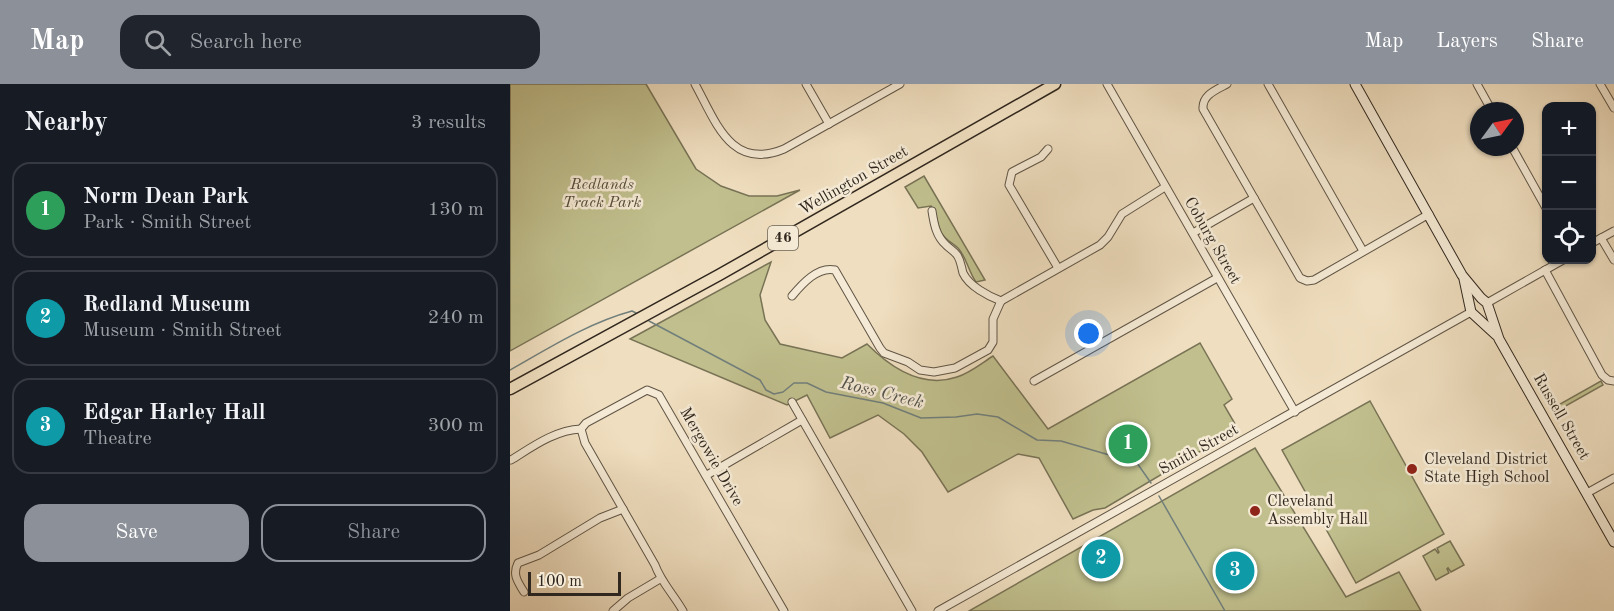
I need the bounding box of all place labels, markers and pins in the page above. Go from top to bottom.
pin: 1 [1108,422,1148,466]
place label: Cleveland District State High School [1424,452,1549,486]
marker: Cleveland District State High School [1405,462,1419,476]
place label: Cleveland Assembly Hall [1267,494,1368,528]
marker: Cleveland Assembly Hall [1248,504,1262,518]
pin: 2 [1082,536,1120,582]
pin: 3 [1216,548,1254,594]

